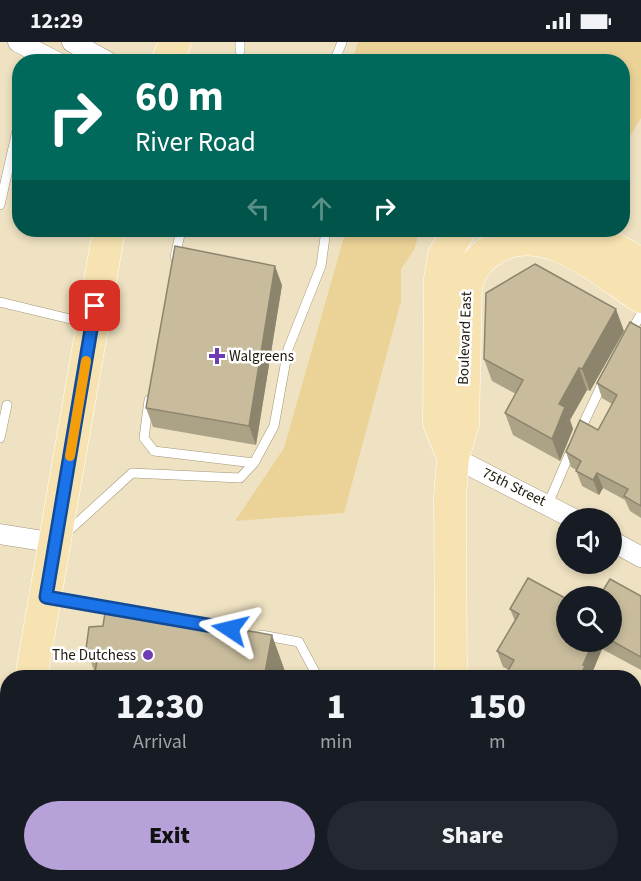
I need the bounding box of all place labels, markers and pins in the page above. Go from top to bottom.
pin [69,280,120,331]
place label: Walgreens [229,346,294,367]
marker: Walgreens [210,349,224,363]
place label: The Dutchess [52,645,136,666]
marker: The Dutchess [141,648,155,662]

